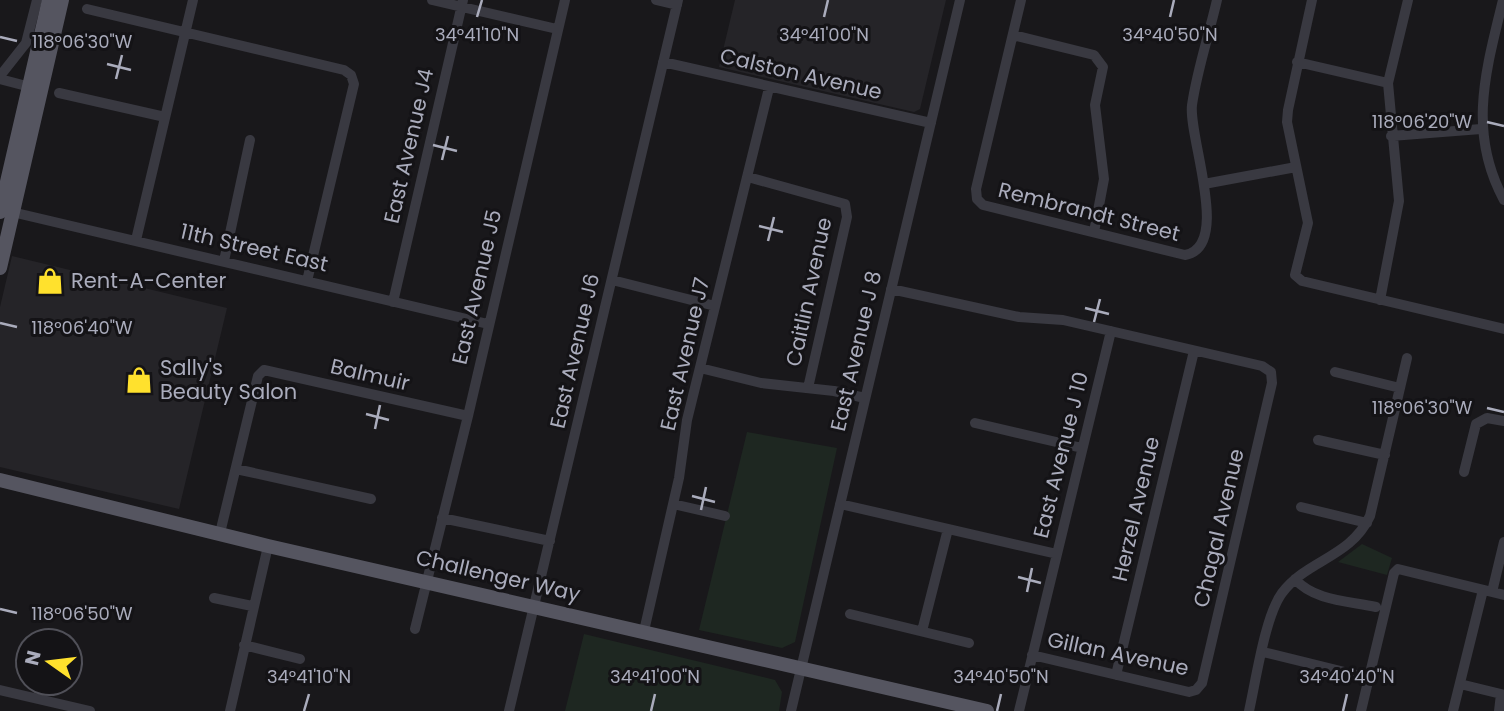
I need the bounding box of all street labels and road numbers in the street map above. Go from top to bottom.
street label: Calston Avenue [717,41,885,106]
street label: East Avenue J4 [377,66,440,226]
street label: Rembrandt Street [995,175,1183,248]
street label: East Avenue J5 [445,207,508,367]
street label: Caitlin Avenue [779,215,838,369]
street label: 11th Street East [177,216,331,279]
street label: East Avenue J 8 [823,268,888,434]
street label: East Avenue J6 [543,271,606,431]
street label: East Avenue J7 [653,275,716,433]
street label: Balmuir [328,351,413,398]
street label: East Avenue J 10 [1026,369,1095,541]
street label: Herzel Avenue [1105,434,1166,584]
street label: Chagal Avenue [1186,446,1251,610]
street label: Challenger Way [413,543,583,609]
street label: Gillan Avenue [1045,624,1192,683]

